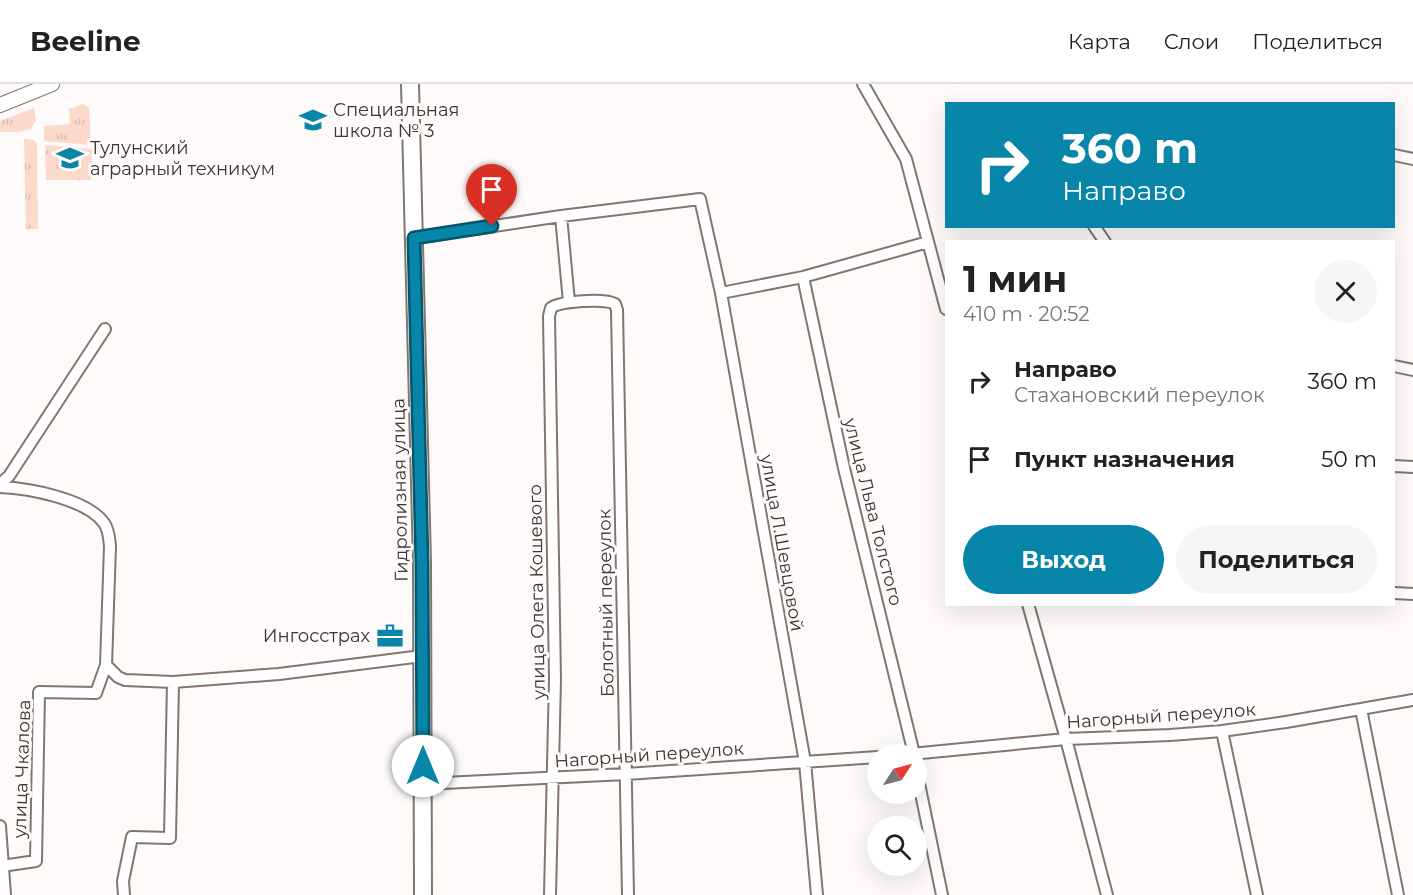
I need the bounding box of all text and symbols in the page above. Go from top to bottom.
text: Beeline [30,24,141,58]
text: Карта [1068,29,1131,54]
text: Слои [1164,29,1219,54]
text: Поделиться [1252,29,1383,54]
place label: Специальная школа № 3 [333,99,459,142]
school or university icon: Специальная школа № 3 [298,105,328,135]
text: 360 m [1062,122,1198,174]
icon: right [963,126,1041,204]
place label: Тулунский аграрный техникум [90,137,275,180]
school or university icon: Тулунский аграрный техникум [55,143,85,173]
pin [466,164,517,226]
icon: arrive [475,173,508,206]
text: Направо [1062,174,1186,207]
text: 1 мин [963,257,1067,301]
button: close [1314,260,1377,323]
text: 410 m · 20:52 [963,302,1090,326]
text: Направо [1014,356,1117,383]
icon: right [963,365,996,398]
text: 360 m [1308,368,1377,395]
text: Стахановский переулок [1014,383,1265,407]
street label: Гидролизная улица [387,398,413,582]
street label: улица Льва Толстого [839,415,907,608]
icon: arrive [963,443,996,476]
text: Пункт назначения [1014,446,1235,473]
text: 50 m [1321,446,1377,473]
street label: улица Л.Шевцовой [755,452,808,633]
street label: улица Олега Кошевого [524,484,550,701]
street label: Болотный переулок [593,508,619,697]
button: Выход [963,525,1164,594]
button: Поделиться [1176,525,1377,594]
office icon: Ингосстрах [375,621,405,651]
place label: Ингосстрах [263,625,371,647]
street label: Нагорный переулок [1065,698,1257,734]
street label: улица Чкалова [9,699,35,840]
position arrow [391,734,455,798]
street label: Нагорный переулок [553,737,745,773]
north arrow [867,744,927,804]
map controls [867,744,927,876]
button: search [867,816,927,876]

